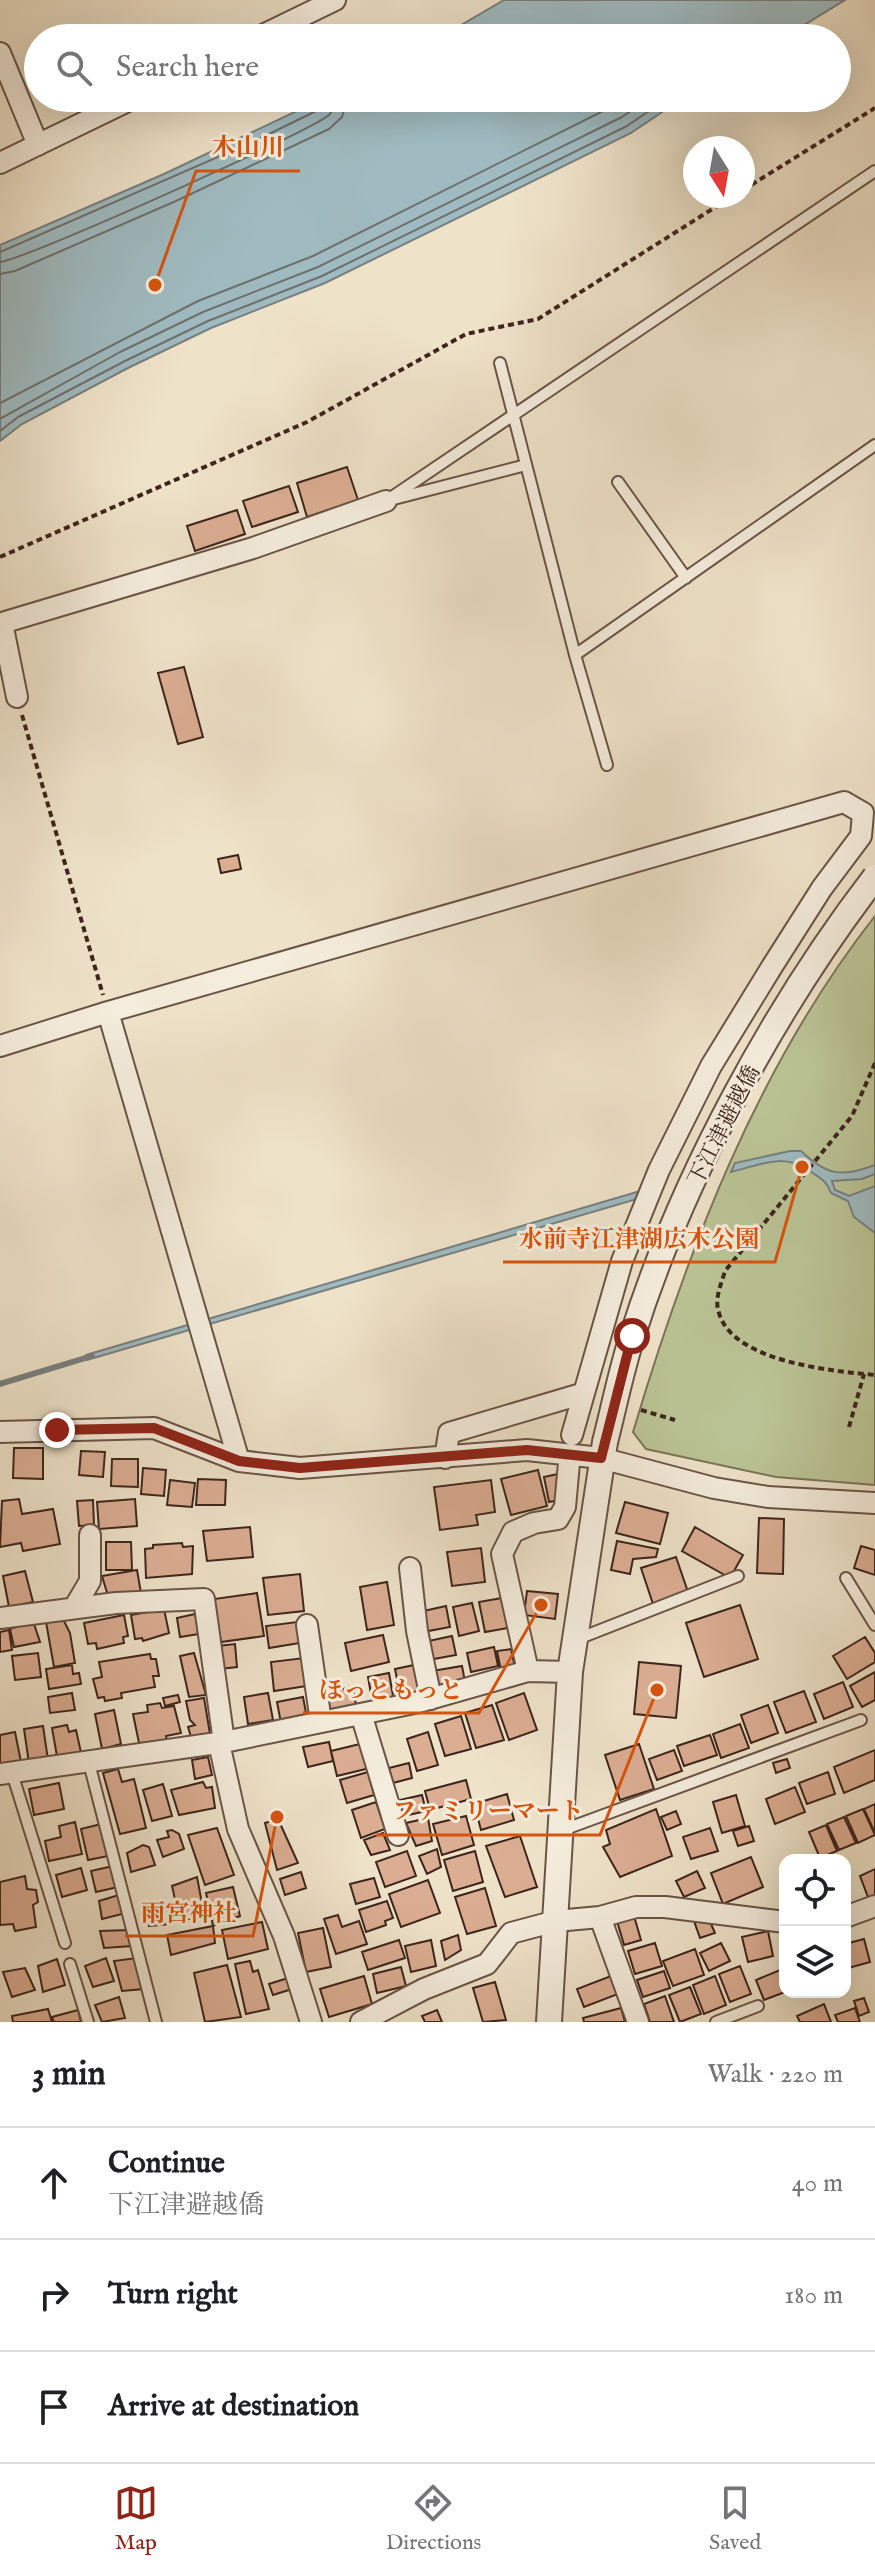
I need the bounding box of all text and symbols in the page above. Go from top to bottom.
search box [24,24,851,112]
icon: search [52,46,96,90]
text: Search here [116,49,259,87]
callout: 木山川 [196,123,300,171]
text: 木山川 [212,133,284,164]
north arrow [683,136,755,208]
street label: 下江津避越僑 [682,1061,767,1191]
callout: 水前寺江津湖広木公園 [503,1214,775,1262]
text: 水前寺江津湖広木公園 [519,1225,759,1256]
route start [614,1318,650,1354]
route end [39,1412,75,1448]
callout: ほっともっと [303,1665,479,1713]
text: ほっともっと [319,1676,463,1707]
callout: ファミリーマート [376,1787,600,1835]
text: ファミリーマート [392,1797,584,1828]
map controls [779,1854,851,1998]
button: locate [779,1854,851,1926]
callout: 雨宮神社 [125,1888,253,1936]
text: 雨宮神社 [141,1899,237,1930]
button: layers [779,1926,851,1998]
text: 3 min [32,2053,106,2096]
text: Walk · 220 m [708,2058,843,2091]
text: Continue [108,2145,225,2183]
icon: ahead [32,2161,76,2205]
text: 40 m [792,2167,843,2200]
text: 下江津避越僑 [108,2189,264,2222]
icon: right [32,2273,76,2317]
text: Turn right [108,2276,238,2314]
text: 180 m [785,2279,843,2312]
icon: arrive [32,2385,76,2429]
text: Arrive at destination [108,2388,359,2426]
tab: Map [114,2481,158,2557]
tab: Directions [386,2481,481,2557]
tab: Saved [709,2481,761,2557]

